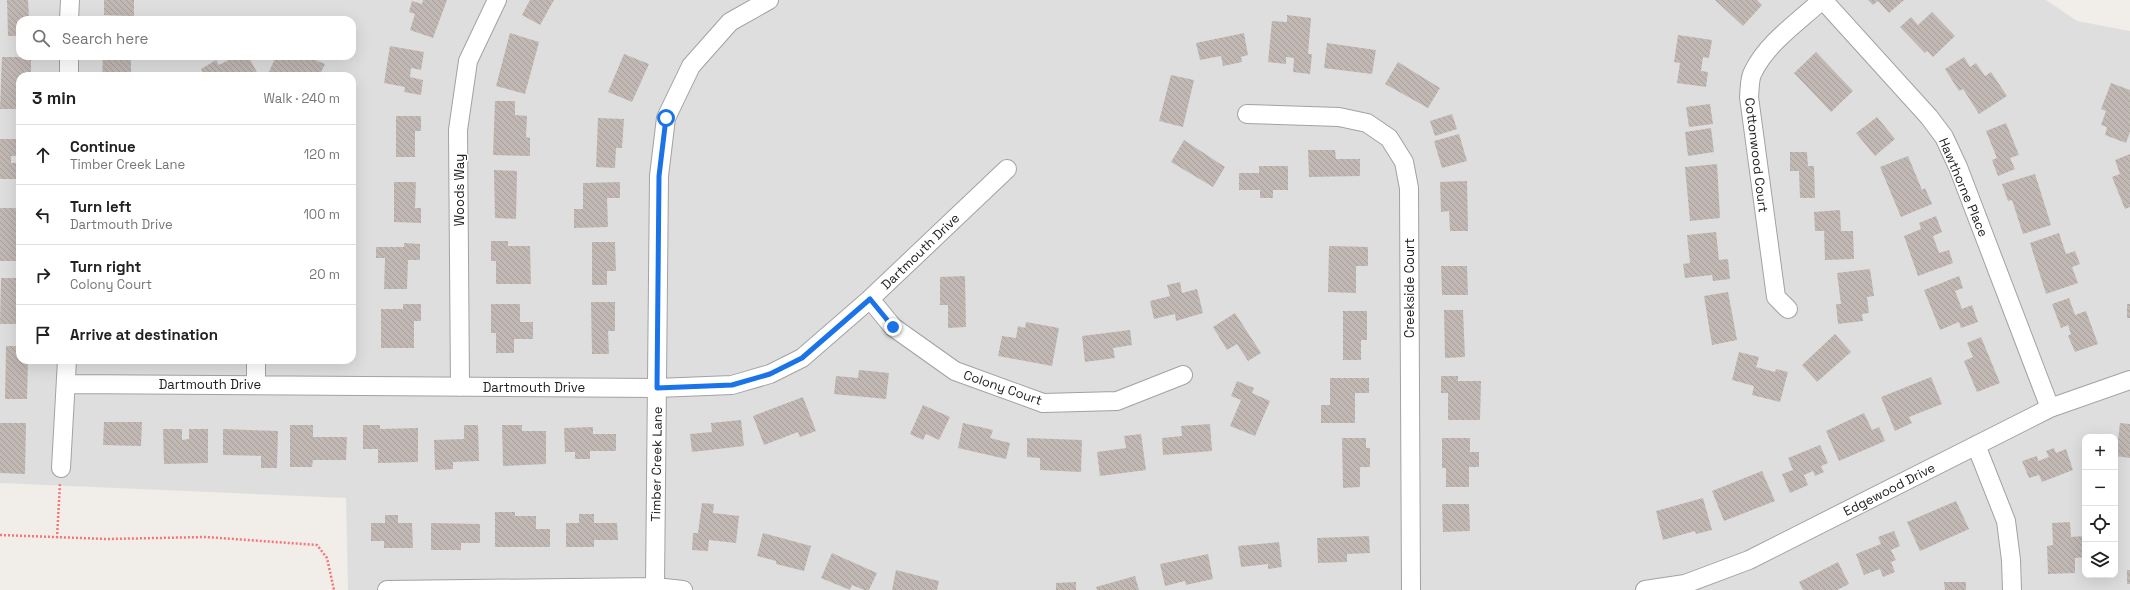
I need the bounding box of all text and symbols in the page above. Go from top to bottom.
search box [16,16,356,60]
icon: search [30,27,52,49]
text: Search here [62,29,148,48]
text: 3 min [32,87,76,109]
text: Walk · 240 m [264,90,340,107]
street label: Cottonwood Court [1741,97,1772,214]
route start [657,109,675,127]
street label: Hawthorne Place [1935,135,1992,239]
text: Continue [70,137,136,156]
icon: ahead [32,144,54,166]
text: 120 m [304,146,340,163]
street label: Woods Way [451,154,468,226]
text: Timber Creek Lane [70,156,185,173]
text: Turn left [70,197,132,216]
icon: left [32,204,54,226]
text: 100 m [303,206,340,223]
street label: Dartmouth Drive [878,210,963,293]
text: Dartmouth Drive [70,216,173,233]
street label: Creekside Court [1401,238,1418,338]
text: Turn right [70,257,141,276]
icon: right [32,264,54,286]
text: 20 m [309,266,340,283]
text: Colony Court [70,276,152,293]
route end [884,318,902,336]
icon: arrive [32,324,54,346]
text: Arrive at destination [70,325,218,344]
street label: Colony Court [961,366,1044,409]
street label: Dartmouth Drive [159,376,261,393]
street label: Dartmouth Drive [483,379,585,396]
street label: Timber Creek Lane [647,406,666,522]
map controls [2082,434,2118,578]
button: + [2082,434,2118,470]
street label: Edgewood Drive [1840,459,1938,520]
button: − [2082,470,2118,506]
button: locate [2082,506,2118,542]
button: layers [2082,542,2118,578]

